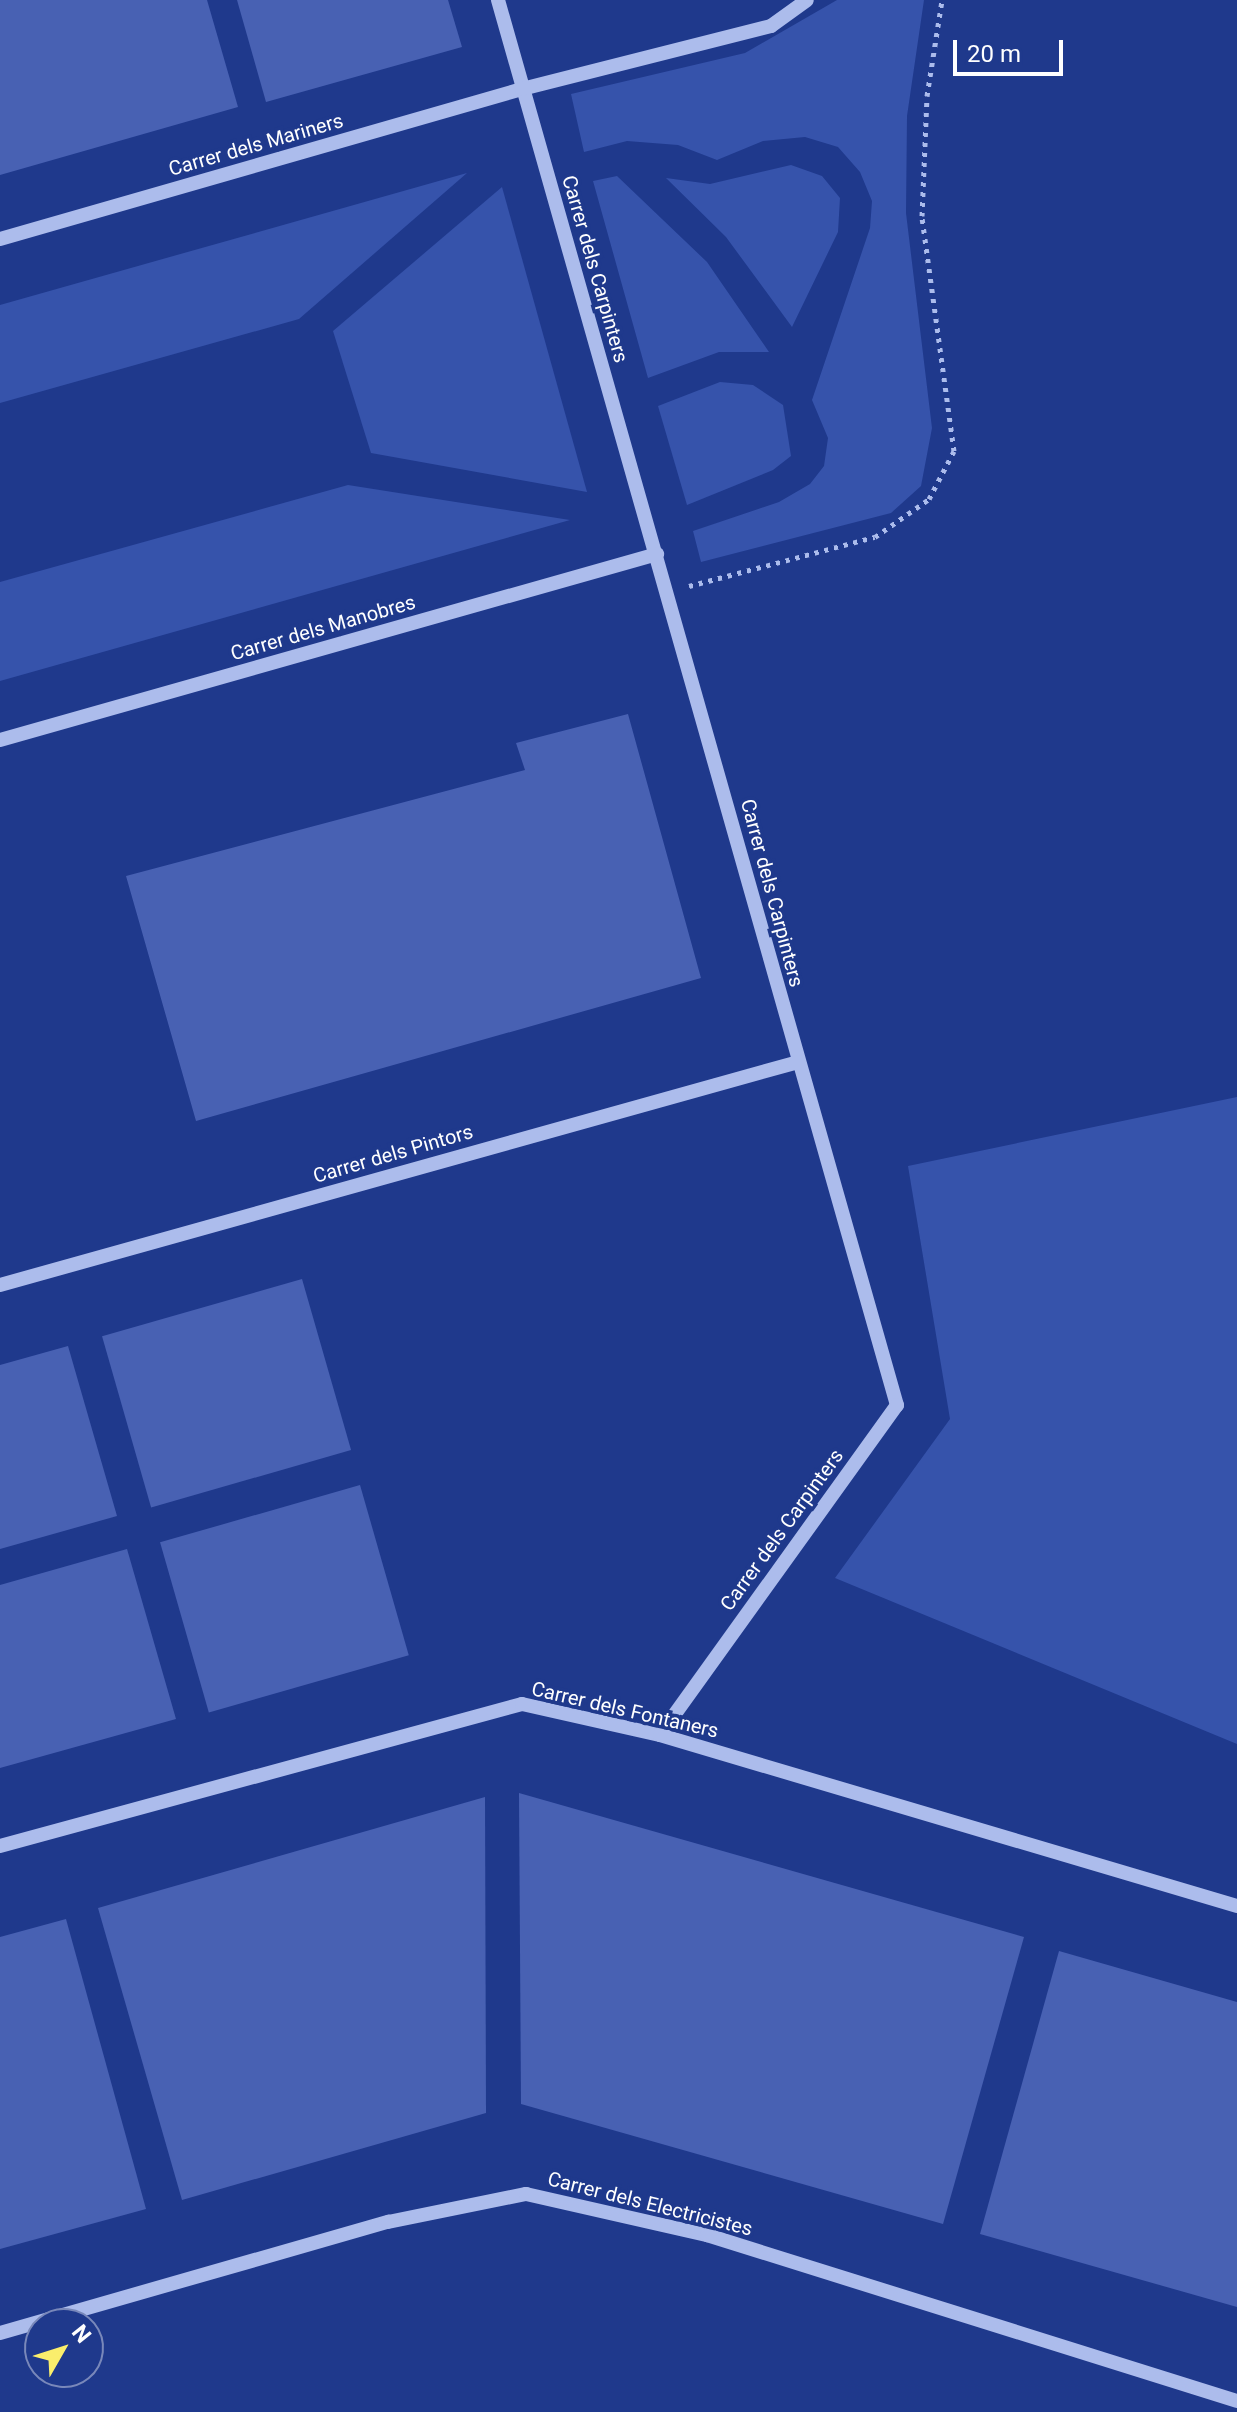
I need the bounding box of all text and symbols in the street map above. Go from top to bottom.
scale bar [957,24,1067,74]
text: 20 m [967,40,1021,68]
street label: Carrer dels Mariners [166,109,346,181]
street label: Carrer dels Carpinters [557,173,633,365]
street label: Carrer dels Manobres [228,590,418,666]
street label: Carrer dels Carpinters [735,796,809,990]
street label: Carrer dels Pintors [310,1120,476,1188]
street label: Carrer dels Carpinters [715,1445,849,1615]
street label: Carrer dels Fontaners [529,1677,721,1743]
street label: Carrer dels Electricistes [545,2167,755,2241]
north arrow [24,2308,104,2388]
text: N [67,2320,96,2348]

